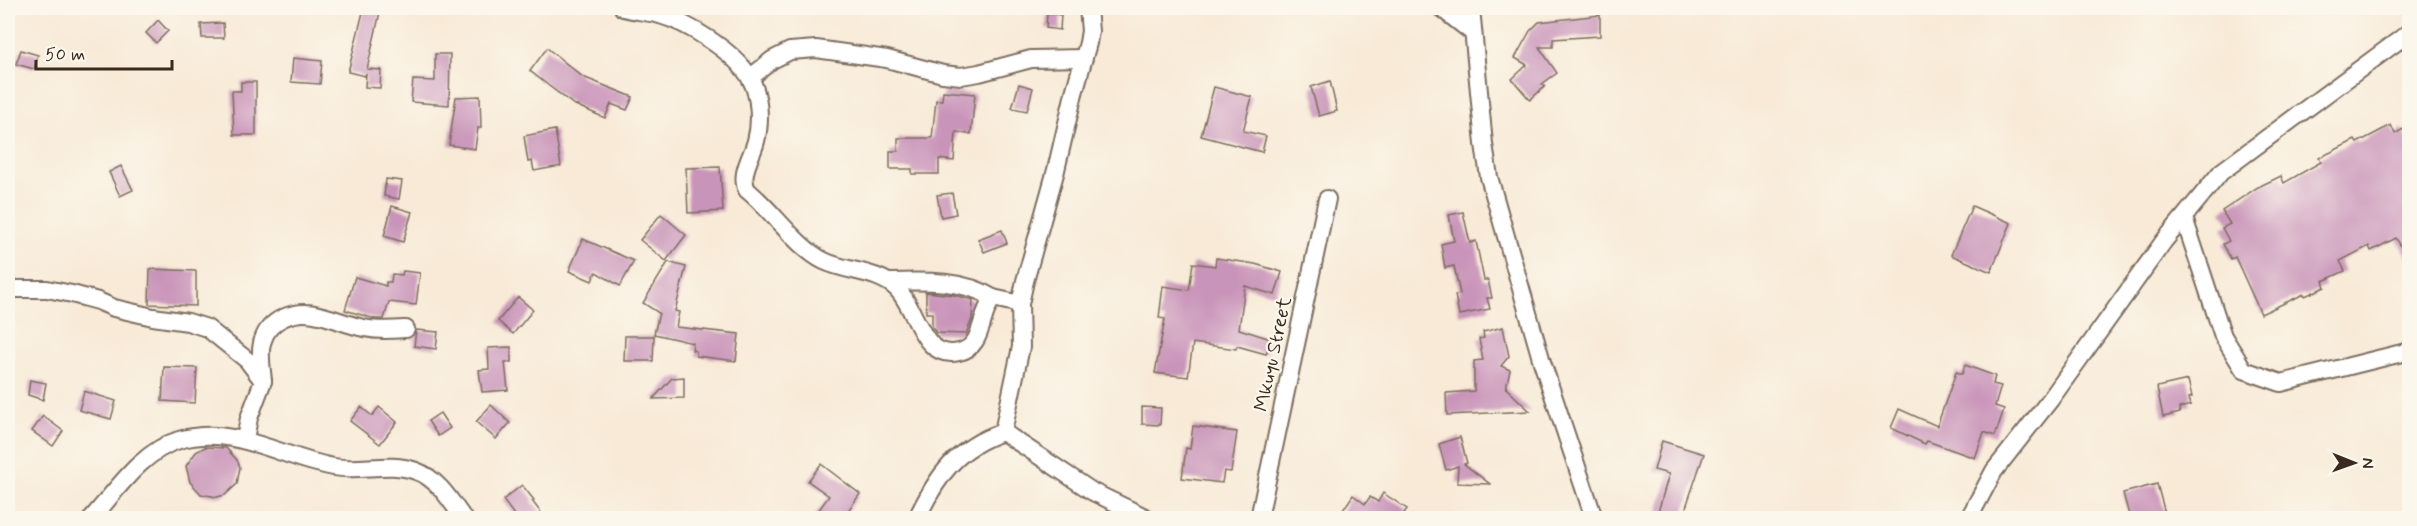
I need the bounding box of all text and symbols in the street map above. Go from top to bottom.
scale bar [36,33,172,71]
text: 50 m [45,43,85,67]
street label: Mkuyu Street [1248,294,1299,414]
north arrow [2324,433,2384,493]
text: N [2357,458,2378,469]

